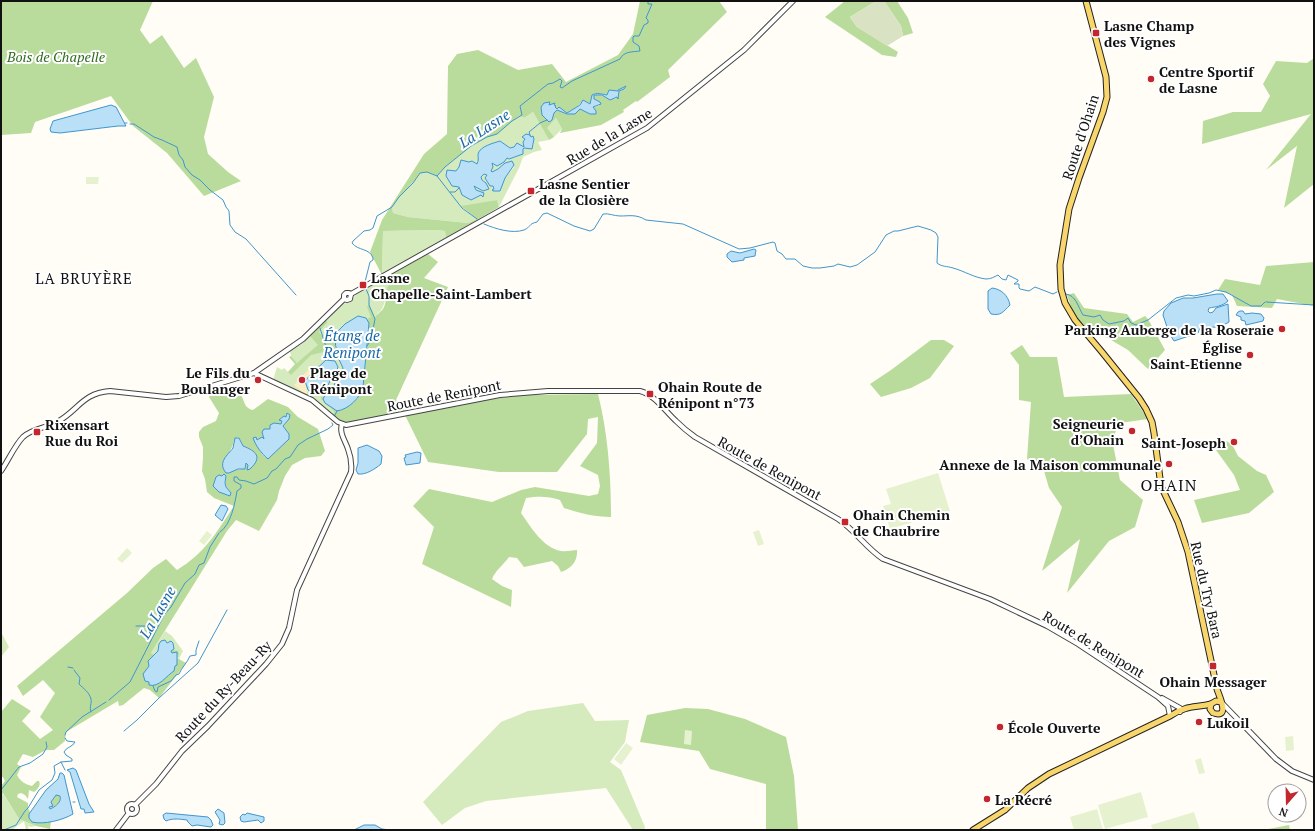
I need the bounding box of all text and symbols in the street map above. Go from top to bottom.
place label: Lasne Champ des Vignes [1104,16,1194,51]
marker: Lasne Champ des Vignes [1091,28,1101,38]
park label: Bois de Chapelle [6,47,106,66]
place label: Centre Sportif de Lasne [1159,62,1255,97]
marker: Centre Sportif de Lasne [1146,74,1156,84]
street label: Route d'Ohain [1057,91,1103,182]
street label: Rue de la Lasne [563,103,655,169]
water label: La Lasne [454,104,514,153]
place label: Lasne Sentier de la Closière [539,174,630,209]
marker: Lasne Sentier de la Closière [526,186,536,196]
district label: LA BRUYÈRE [35,268,133,288]
place label: Lasne Chapelle-Saint-Lambert [371,268,532,303]
marker: Lasne Chapelle-Saint-Lambert [358,280,368,290]
place label: Parking Auberge de la Roseraie [1065,320,1274,339]
marker: Parking Auberge de la Roseraie [1277,324,1287,334]
water label: Étang de Renipont [322,325,382,362]
place label: Église Saint-Etienne [1150,338,1242,373]
marker: Église Saint-Etienne [1245,350,1255,360]
place label: Le Fils du Boulanger [181,363,250,398]
place label: Plage de Rénipont [310,363,372,398]
street label: Route de Renipont [385,374,503,415]
marker: Le Fils du Boulanger [253,375,263,385]
marker: Plage de Rénipont [297,375,307,385]
place label: Ohain Route de Rénipont n°73 [658,377,762,412]
marker: Ohain Route de Rénipont n°73 [645,389,655,399]
place label: Seigneurie d’Ohain [1053,414,1124,449]
place label: Rixensart Rue du Roi [45,415,118,450]
marker: Seigneurie d’Ohain [1127,426,1137,436]
marker: Rixensart Rue du Roi [32,427,42,437]
street label: Route de Renipont [715,432,826,505]
place label: Saint-Joseph [1141,433,1226,452]
marker: Saint-Joseph [1229,437,1239,447]
place label: Annexe de la Maison communale [939,455,1161,474]
marker: Annexe de la Maison communale [1164,459,1174,469]
district label: OHAIN [1141,474,1197,496]
place label: Ohain Chemin de Chaubrire [853,505,950,540]
marker: Ohain Chemin de Chaubrire [840,517,850,527]
street label: Rue du Try Bara [1187,540,1227,640]
water label: La Lasne [134,582,180,643]
street label: Route de Renipont [1040,606,1149,682]
street label: Route du Ry-Beau-Ry [171,635,276,746]
marker: Ohain Messager [1208,661,1218,671]
place label: Ohain Messager [1159,672,1267,691]
place label: Lukoil [1207,713,1250,732]
marker: Lukoil [1194,717,1204,727]
place label: École Ouverte [1008,718,1101,737]
marker: École Ouverte [995,722,1005,732]
north arrow [1267,783,1307,823]
place label: La Récré [995,790,1052,809]
marker: La Récré [982,794,992,804]
text: N [1277,804,1290,820]

